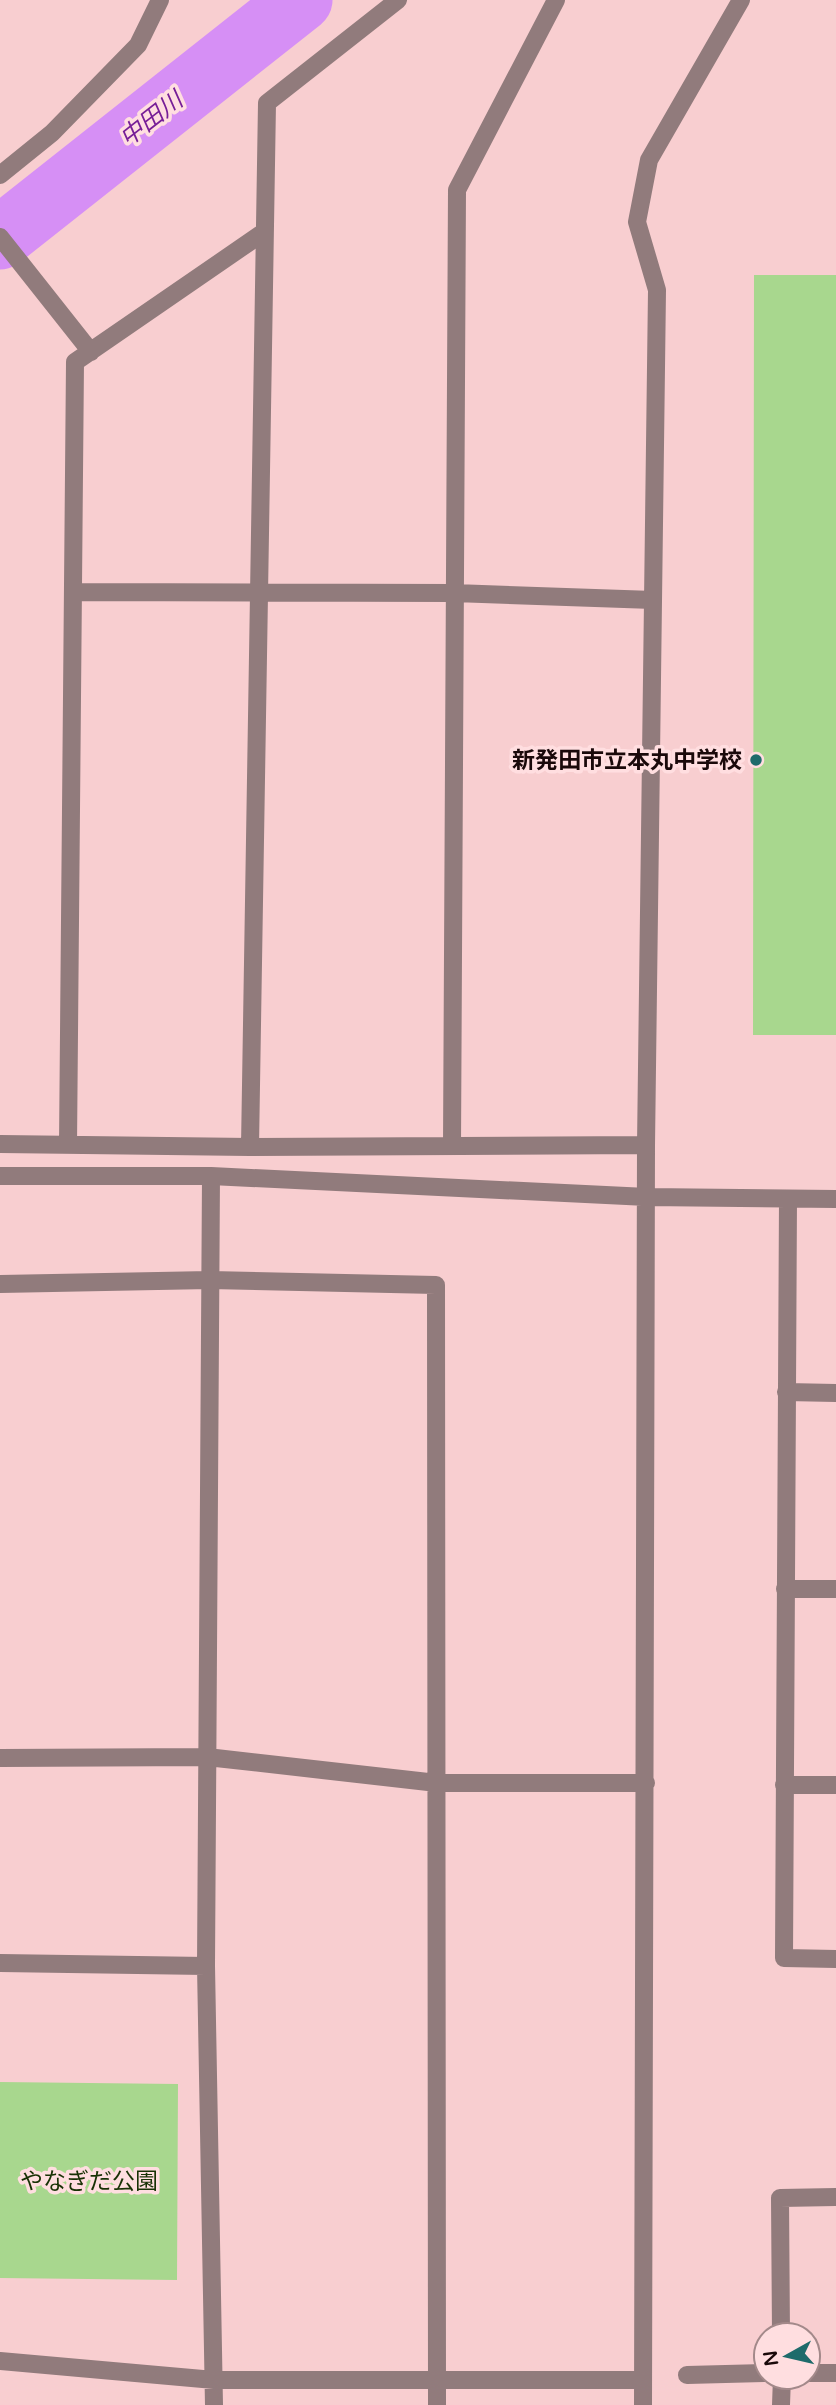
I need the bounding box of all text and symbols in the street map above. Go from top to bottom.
water label: 中田川 [114,84,191,153]
place label: 新発田市立本丸中学校 [512,747,742,775]
marker: 新発田市立本丸中学校 [748,752,764,768]
park label: やなぎだ公園 [20,2168,158,2196]
north arrow [752,2321,822,2391]
text: N [759,2349,783,2367]

